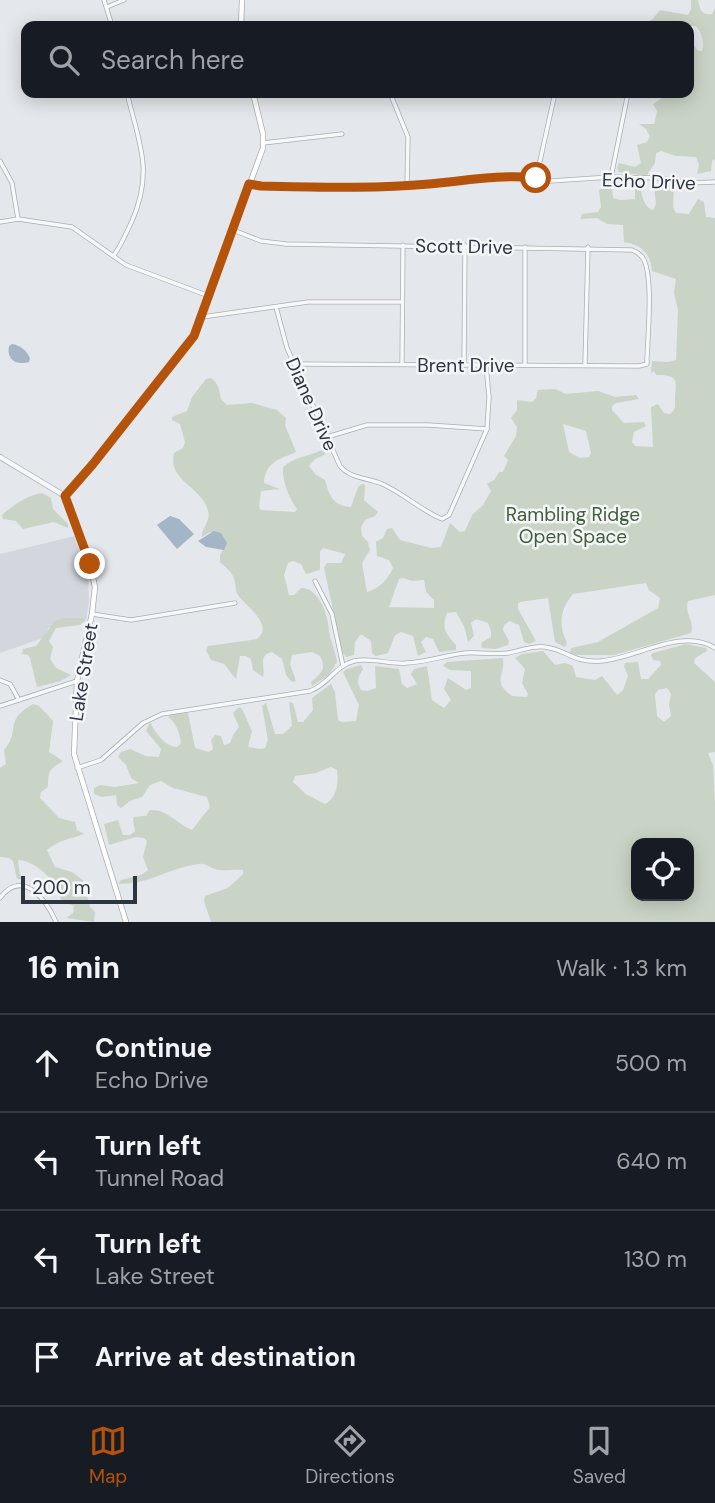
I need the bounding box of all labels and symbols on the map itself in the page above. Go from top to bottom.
route start [520,162,551,193]
street label: Echo Drive [602,167,696,196]
street label: Scott Drive [415,233,513,260]
street label: Brent Drive [417,353,515,378]
street label: Diane Drive [280,354,343,455]
park label: Rambling Ridge Open Space [506,502,640,549]
route end [74,548,105,579]
street label: Lake Street [63,621,104,723]
scale bar [21,873,136,905]

